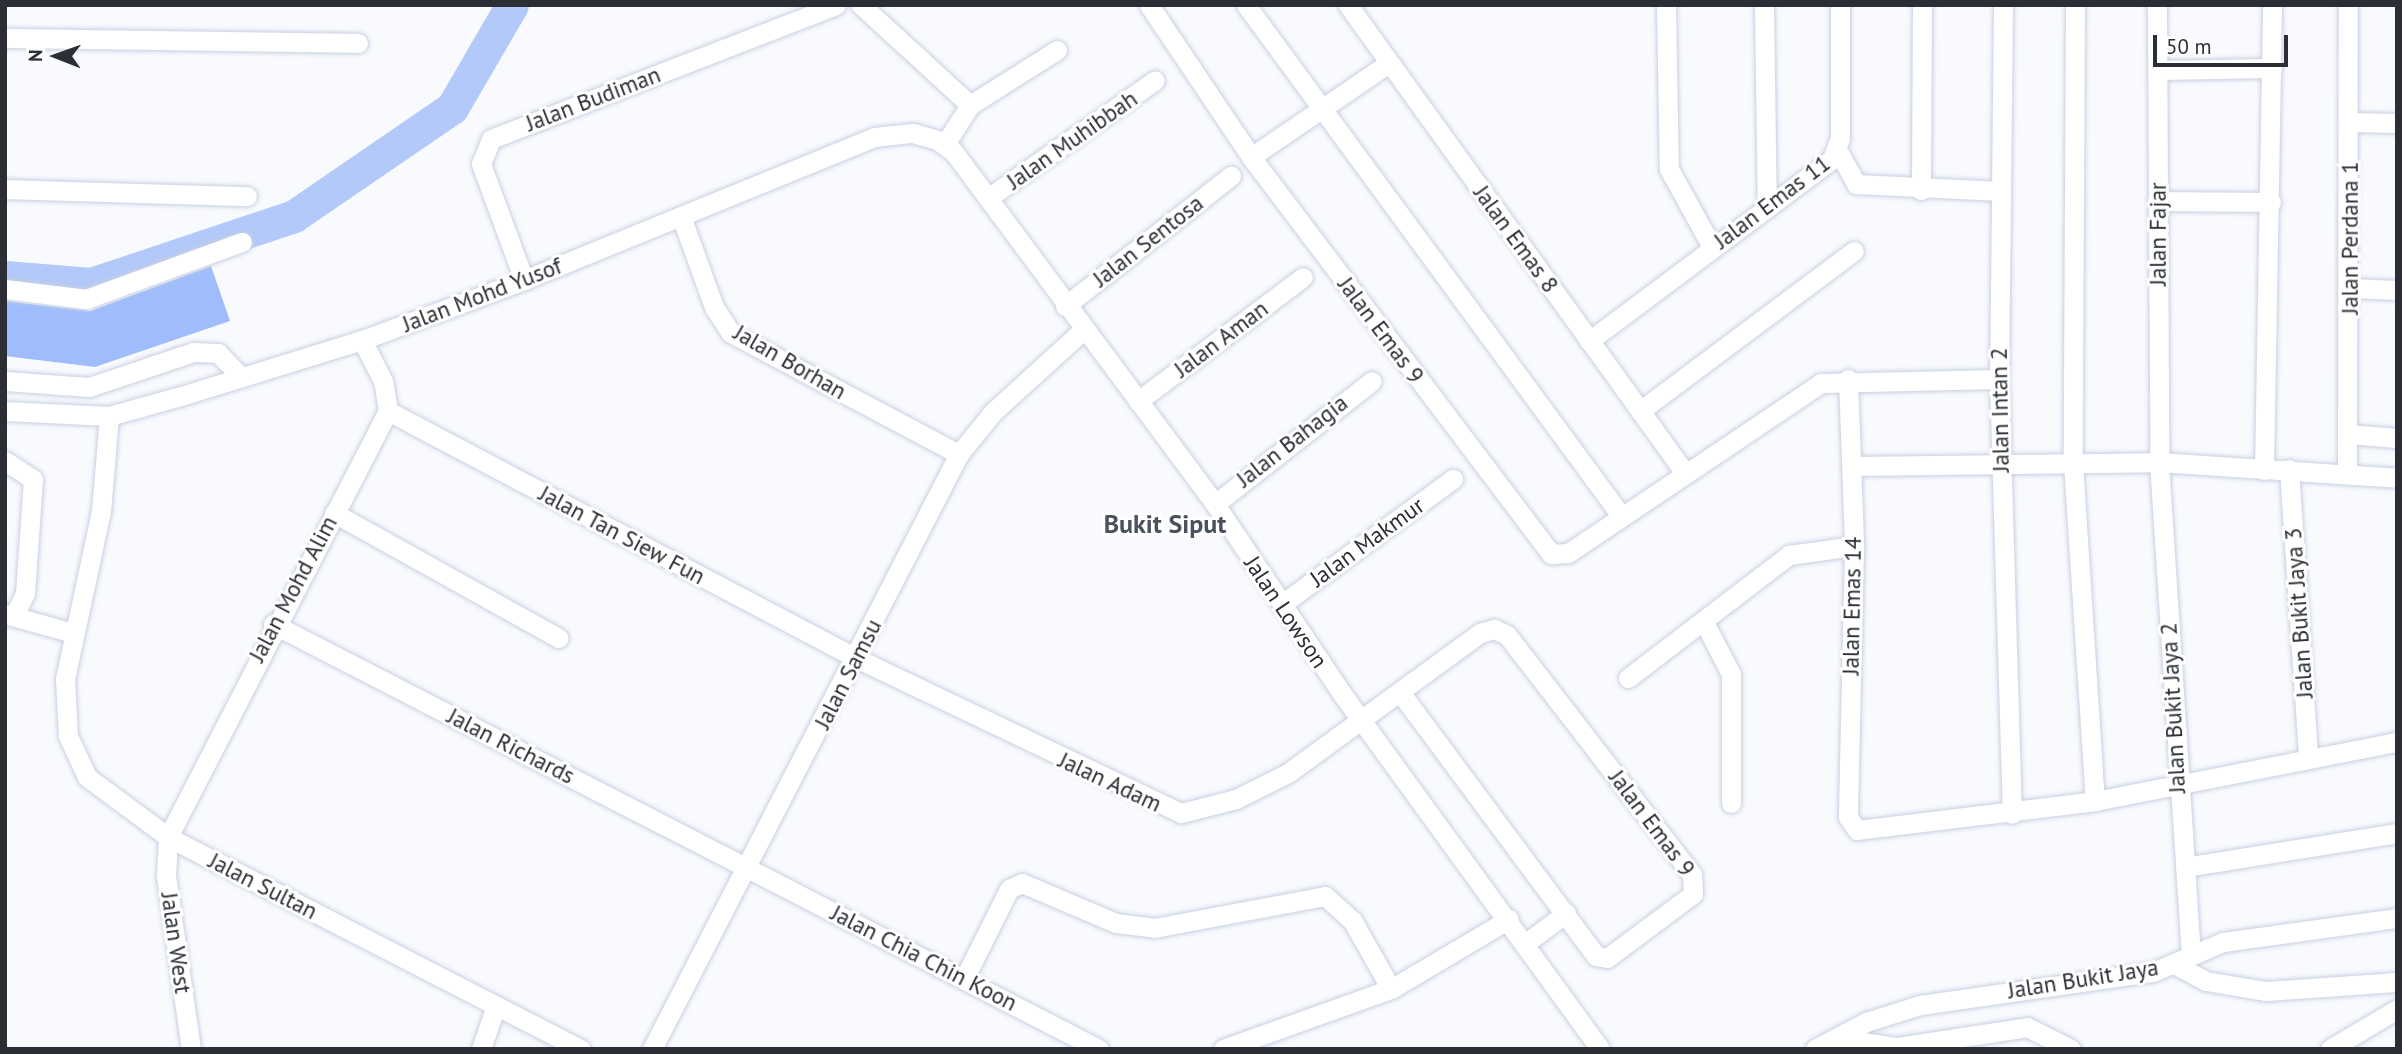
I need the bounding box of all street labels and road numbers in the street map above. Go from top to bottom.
street label: Jalan Budiman [522,61,664,137]
street label: Jalan Muhibbah [1001,85,1143,195]
street label: Jalan Emas 11 [1708,149,1836,255]
street label: Jalan Perdana 1 [2336,162,2364,314]
street label: Jalan Emas 8 [1468,180,1564,298]
street label: Jalan Fajar [2144,182,2172,286]
street label: Jalan Sentosa [1087,189,1209,293]
street label: Jalan Mohd Yusof [398,252,566,338]
street label: Jalan Emas 9 [1332,271,1430,389]
street label: Jalan Aman [1168,295,1274,383]
street label: Jalan Borhan [729,319,851,405]
street label: Jalan Intan 2 [1985,347,2015,473]
street label: Jalan Bahagia [1231,389,1353,493]
street label: Jalan Tan Siew Fun [534,479,710,591]
street label: Jalan Makmur [1304,491,1430,593]
street label: Jalan Mohd Alim [243,511,343,667]
street label: Jalan Bukit Jaya 3 [2279,527,2319,699]
street label: Jalan Emas 14 [1837,537,1867,675]
street label: Jalan Lowson [1238,551,1334,673]
street label: Jalan Samsu [809,615,887,733]
street label: Jalan Bukit Jaya 2 [2155,622,2191,794]
street label: Jalan Richards [443,702,579,790]
street label: Jalan Adam [1054,746,1166,818]
street label: Jalan Emas 9 [1603,764,1701,882]
street label: Jalan Sultan [204,847,322,925]
street label: Jalan West [155,890,197,996]
street label: Jalan Chia Chin Koon [826,899,1022,1017]
street label: Jalan Bukit Jaya [2006,953,2160,1005]

